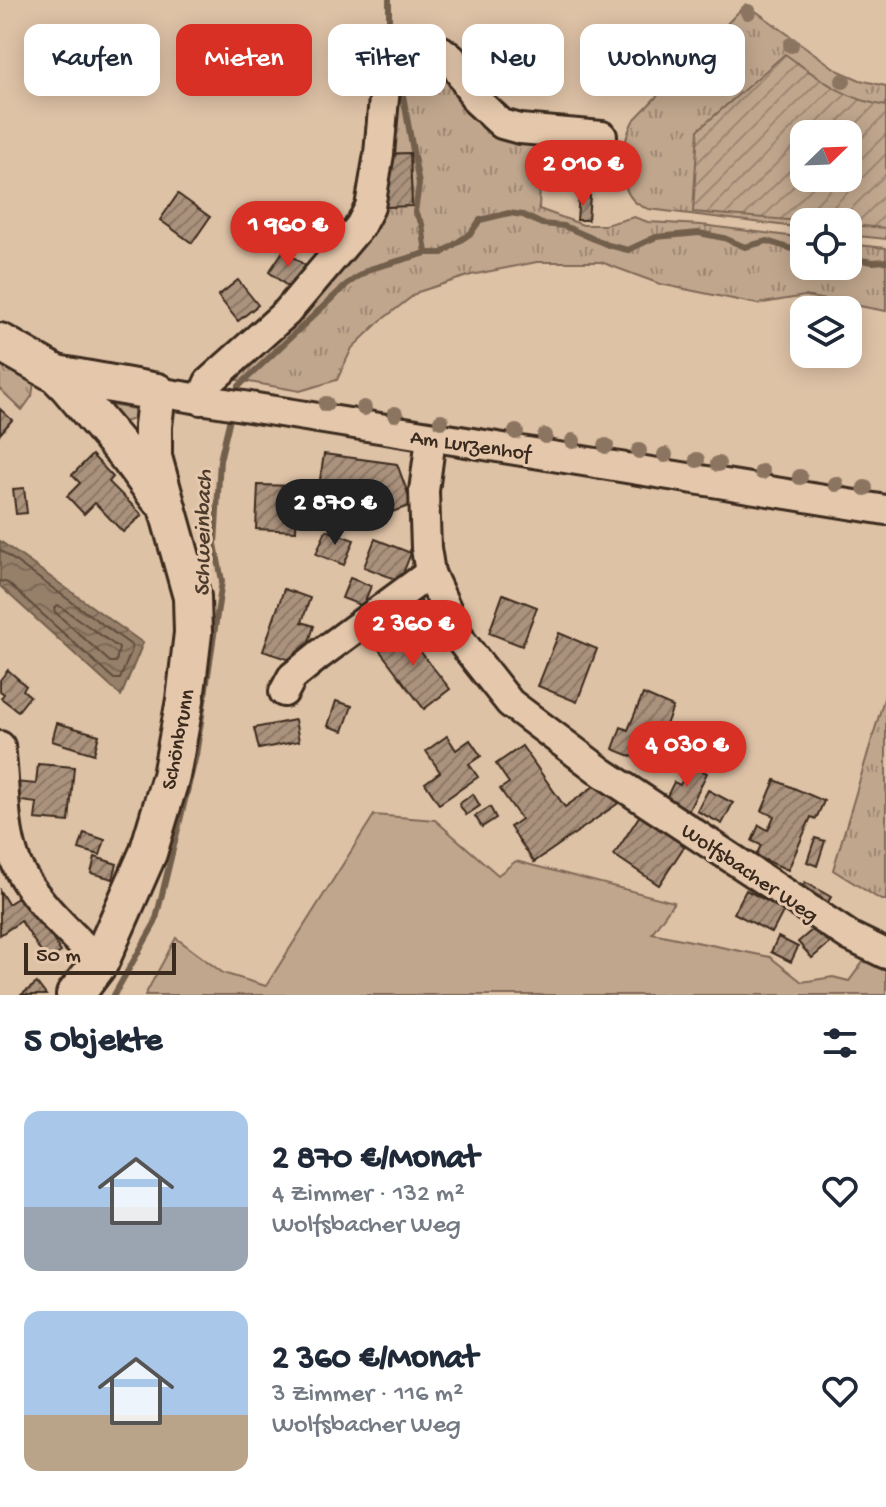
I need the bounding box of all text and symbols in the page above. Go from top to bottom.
chip: Kaufen [24,24,160,96]
chip: Mieten [176,24,312,96]
chip: Filter [328,24,446,96]
chip: Neu [462,24,564,96]
chip: Wohnung [580,24,745,96]
north arrow [790,120,862,192]
map controls [790,120,862,368]
pin: 2 010 € [509,140,657,208]
text: 2 010 € [543,150,623,181]
pin: 1 960 € [214,201,362,269]
button: locate [790,208,862,280]
text: 1 960 € [248,211,328,242]
button: layers [790,296,862,368]
street label: Am Lurzenhof [408,426,535,469]
water label: Schweinbach [189,468,220,597]
pin: 2 870 € [261,479,409,547]
text: 2 870 € [293,489,377,520]
pin: 2 360 € [339,600,487,668]
text: 2 360 € [372,610,454,641]
street label: Schönbrunn [157,687,203,792]
pin: 4 030 € [613,721,761,789]
text: 4 030 € [645,731,729,762]
street label: Wolfsbacher Weg [675,819,822,930]
scale bar [24,939,176,975]
text: 50 m [36,944,81,970]
icon: filters [818,1021,862,1065]
text: 5 Objekte [24,1023,162,1063]
text: 2 870 €/Monat [272,1140,479,1180]
icon: home [88,1143,184,1239]
icon: heart [818,1169,862,1213]
text: 4 Zimmer · 132 m² [272,1180,465,1211]
text: Wolfsbacher Weg [272,1211,461,1242]
text: 2 360 €/Monat [272,1340,478,1380]
icon: home [88,1343,184,1439]
icon: heart [818,1369,862,1413]
text: 3 Zimmer · 116 m² [272,1380,463,1411]
text: Wolfsbacher Weg [272,1411,461,1442]

